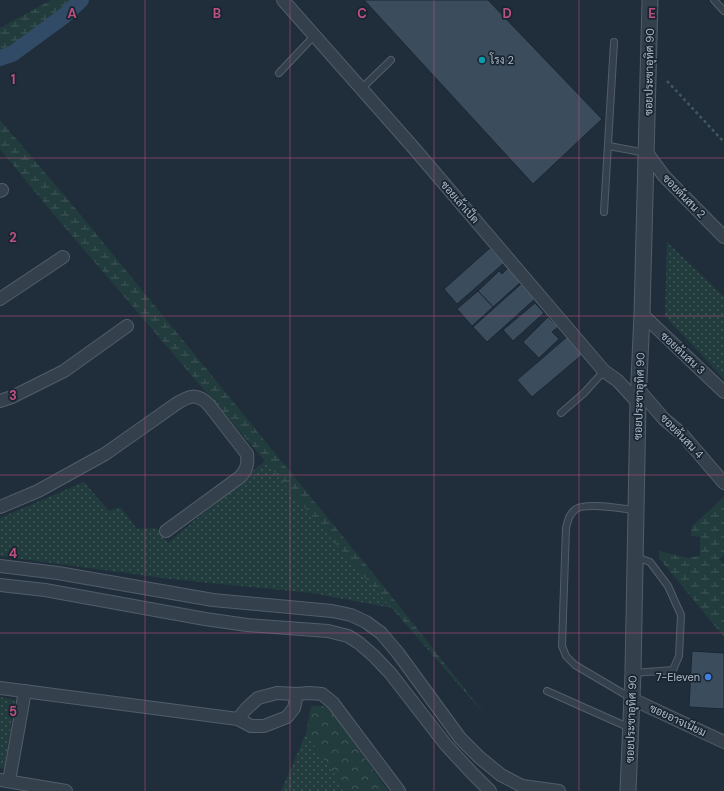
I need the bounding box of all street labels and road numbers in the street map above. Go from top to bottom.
street label: ซอยประชาอุทิศ 90 [641,28,659,116]
street label: ซอยต้นสน 2 [660,171,708,221]
street label: ซอยเล้าเป็ด [438,177,483,226]
street label: ซอยต้นสน 3 [658,329,708,377]
street label: ซอยประชาอุทิศ 90 [630,352,650,440]
street label: ซอยต้นสน 4 [657,411,707,461]
street label: ซอยประชาอุทิศ 90 [622,675,642,763]
street label: ซอยอาจเนียม [647,700,709,739]

